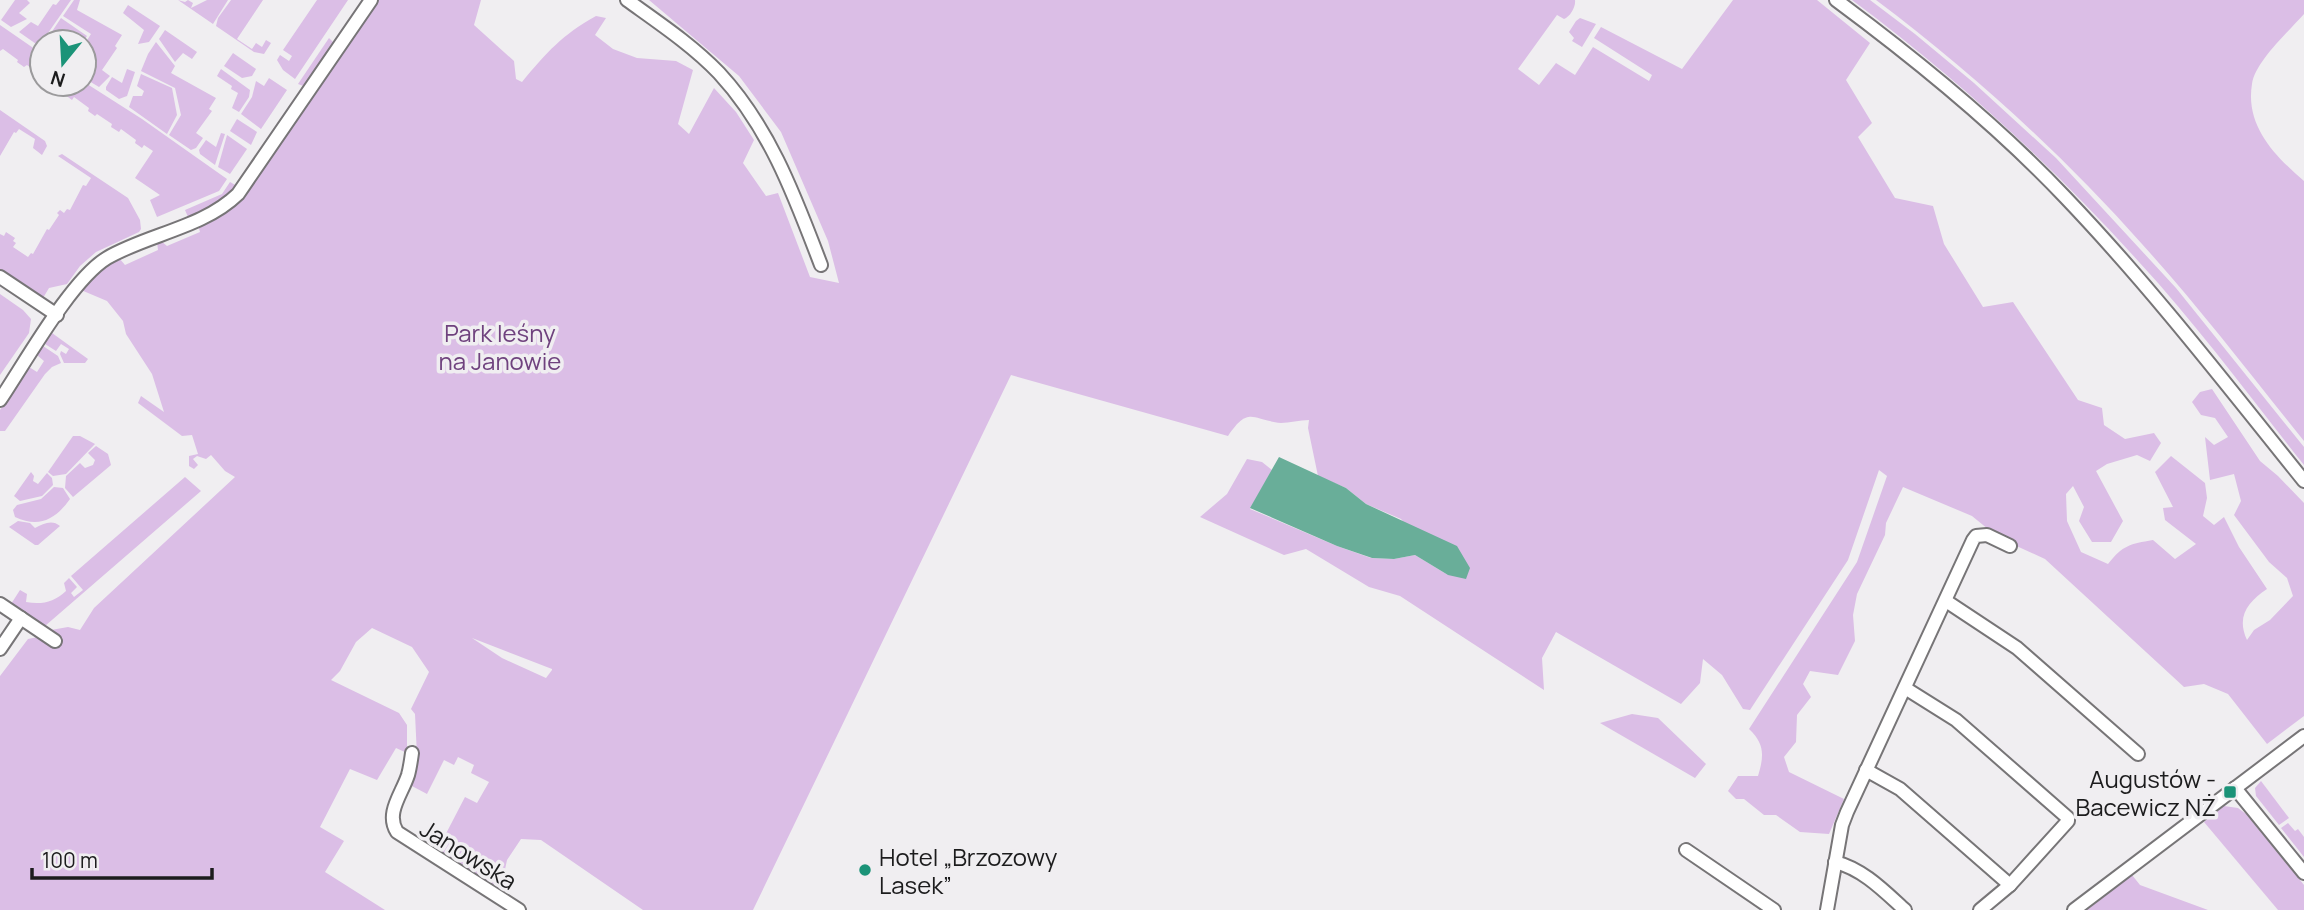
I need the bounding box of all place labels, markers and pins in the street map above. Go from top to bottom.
place label: Augustów - Bacewicz NŻ [2076,762,2216,823]
marker: Augustów - Bacewicz NŻ [2222,784,2238,800]
place label: Hotel „Brzozowy Lasek” [879,840,1058,901]
marker: Hotel „Brzozowy Lasek” [857,862,873,878]

